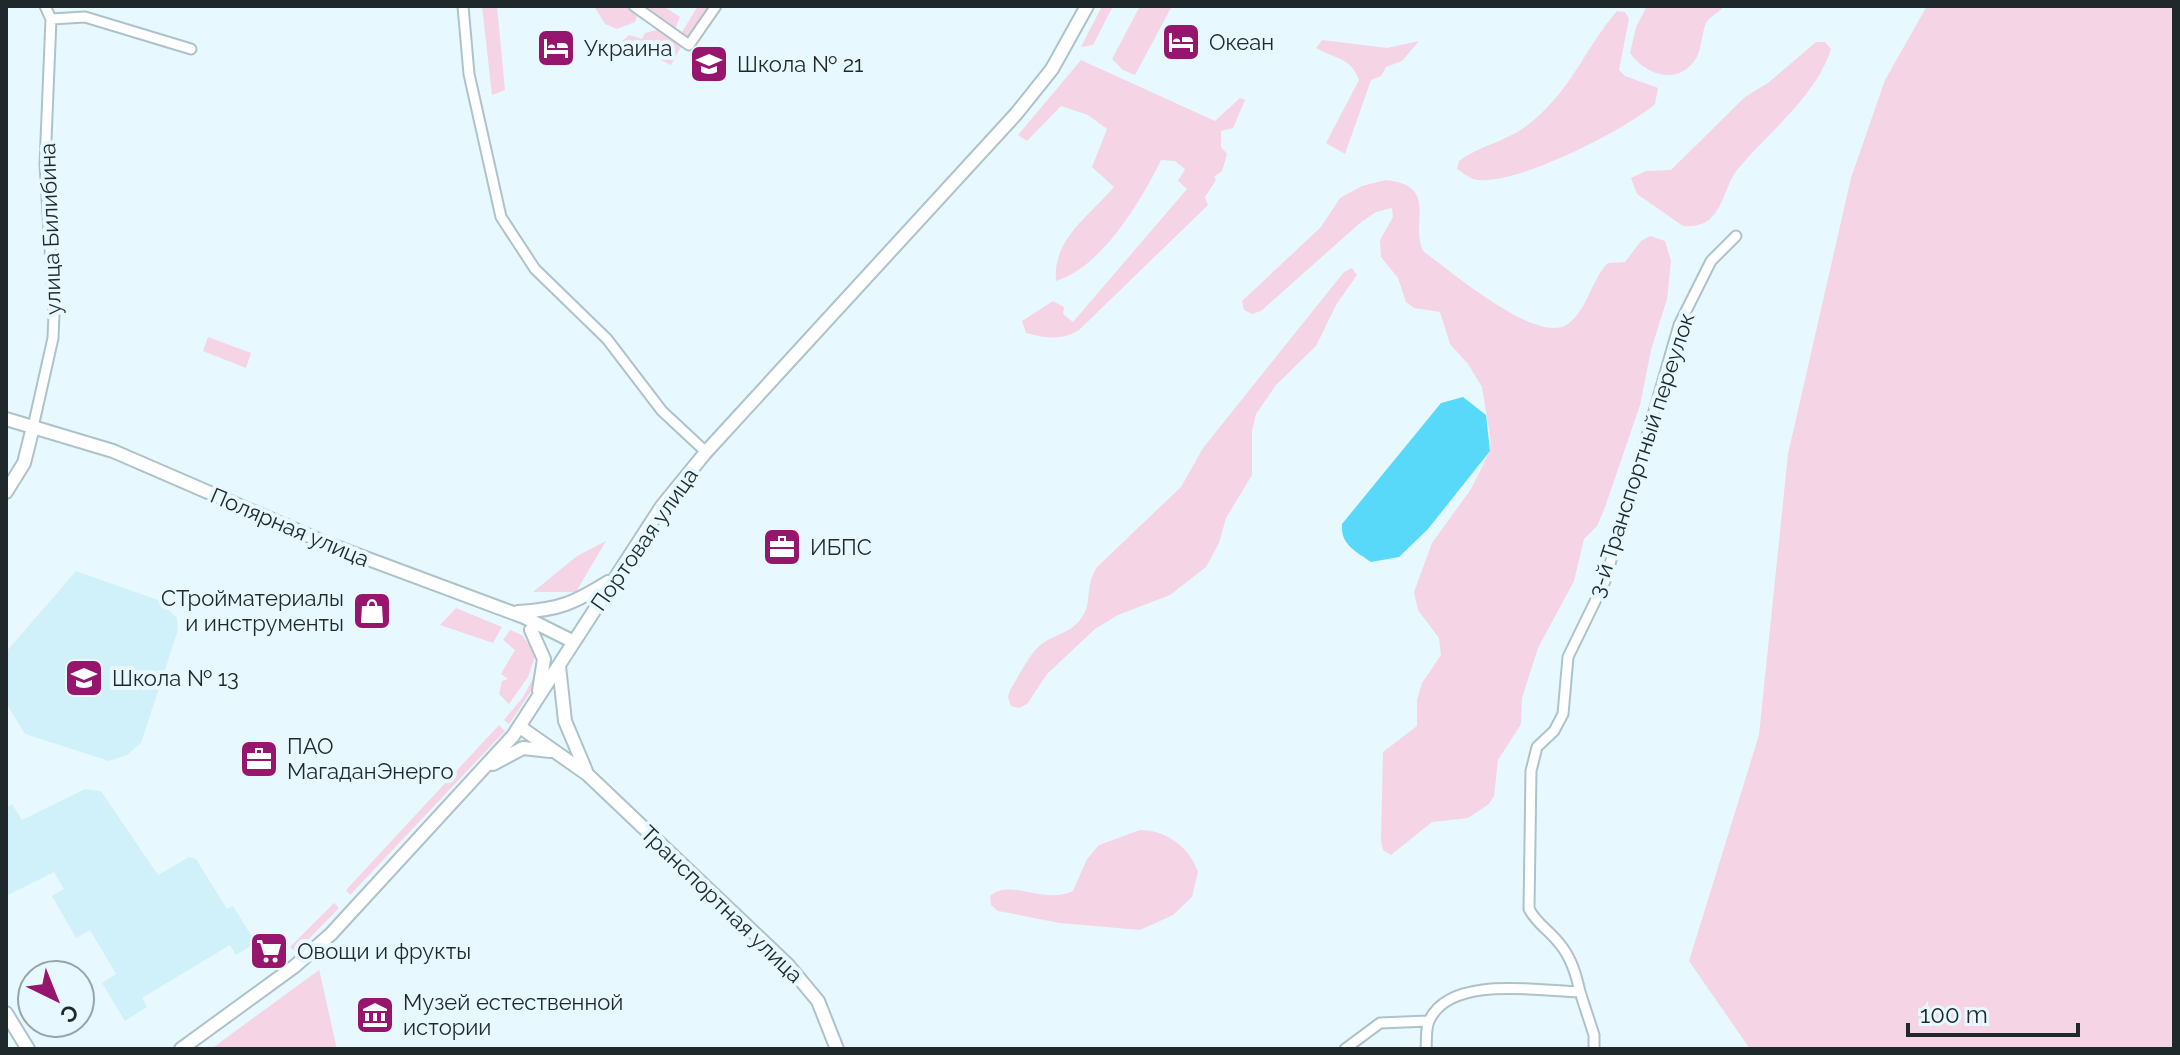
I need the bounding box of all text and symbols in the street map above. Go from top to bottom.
hotel icon: Океан [1160,21,1202,63]
hotel icon: Украина [535,27,577,69]
place label: Океан [1209,29,1274,55]
place label: Украина [584,35,672,61]
school or university icon: Школа № 21 [688,43,730,85]
place label: Школа № 21 [737,51,864,77]
street label: улица Билибина [34,143,66,315]
street label: 3-й Транспортный переулок [1583,309,1699,601]
street label: Портовая улица [585,463,703,615]
street label: Полярная улица [207,482,373,572]
office icon: ИБПС [761,526,803,568]
place label: ИБПС [810,534,872,560]
place label: СТройматериалы и инструменты [161,585,344,636]
shop icon: СТройматериалы и инструменты [351,590,393,632]
school or university icon: Школа № 13 [63,657,105,699]
place label: Школа № 13 [112,665,239,691]
place label: ПАО МагаданЭнерго [287,733,454,784]
office icon: ПАО МагаданЭнерго [238,738,280,780]
street label: Транспортная улица [636,820,808,988]
supermarket icon: Овощи и фрукты [248,930,290,972]
place label: Овощи и фрукты [297,938,471,964]
north arrow [16,959,96,1039]
scale bar [1908,987,2078,1037]
place label: Музей естественной истории [403,989,623,1040]
museum icon: Музей естественной истории [354,994,396,1036]
text: С [55,999,84,1028]
text: 100 m [1920,1000,1988,1029]

